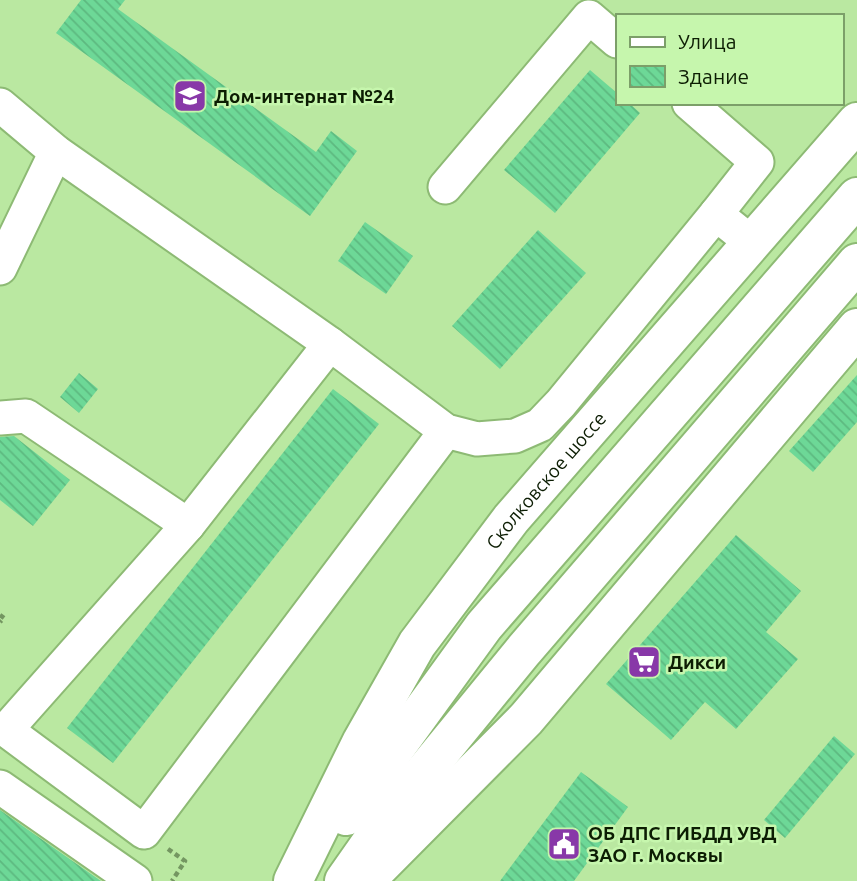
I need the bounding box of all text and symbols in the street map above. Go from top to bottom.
legend [616,14,843,105]
text: Улица [678,29,736,53]
text: Здание [678,64,749,88]
school or university icon: Дом-интернат №24 [171,77,209,115]
place label: Дом-интернат №24 [214,85,395,107]
street label: Сколковское шоссе [481,407,610,553]
supermarket icon: Дикси [625,643,663,681]
place label: Дикси [668,651,726,673]
place label: ОБ ДПС ГИБДД УВД ЗАО г. Москвы [588,822,777,866]
public building icon: ОБ ДПС ГИБДД УВД ЗАО г. Москвы [545,825,583,863]

